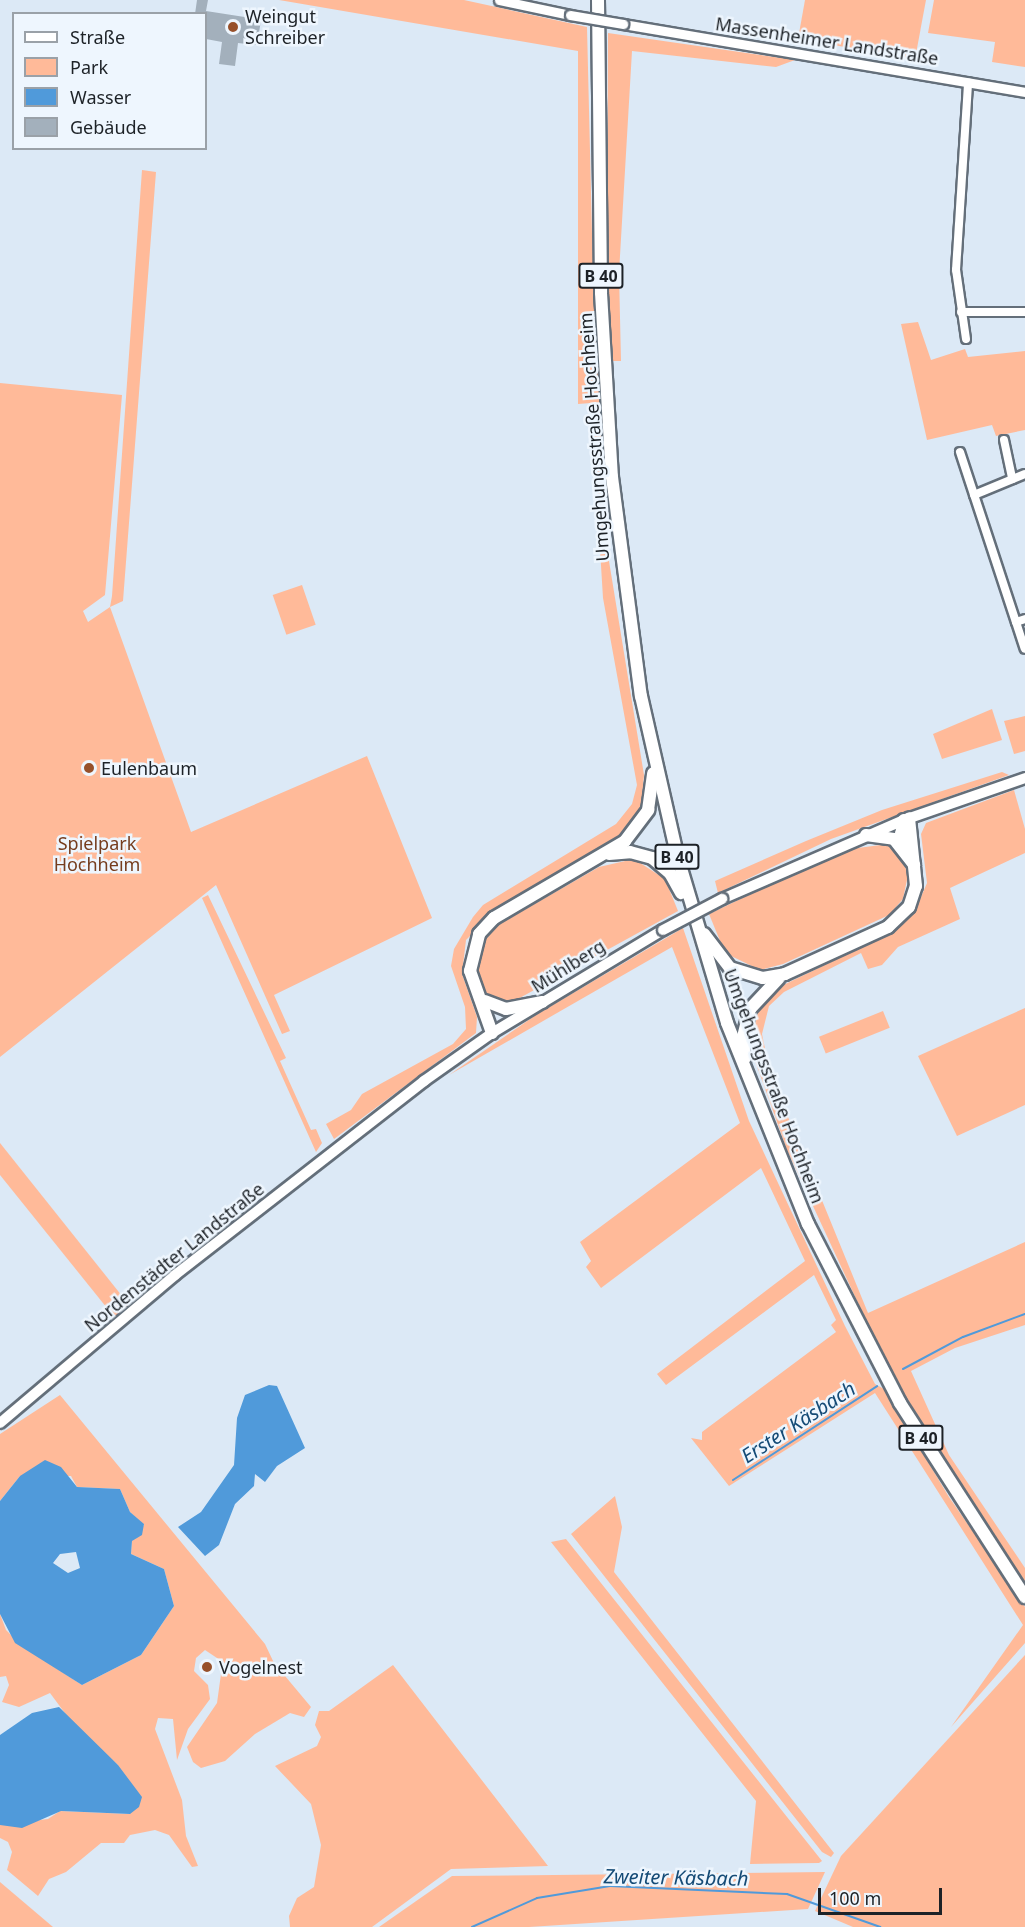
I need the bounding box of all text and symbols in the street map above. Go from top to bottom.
place label: Weingut Schreiber [245,6,325,48]
legend [12,12,207,150]
street label: Massenheimer Landstraße [714,13,940,69]
marker: Weingut Schreiber [226,20,240,34]
text: Straße [70,25,125,49]
text: Park [70,55,108,79]
text: Wasser [70,85,131,109]
text: Gebäude [70,115,147,139]
road number: B 40 [577,263,625,289]
street label: Umgehungsstraße Hochheim [575,312,613,562]
place label: Eulenbaum [101,757,197,779]
marker: Eulenbaum [82,761,96,775]
park label: Spielpark Hochheim [54,833,140,876]
road number: B 40 [653,844,701,870]
street label: Mühlberg [527,935,609,997]
street label: Umgehungsstraße Hochheim [719,966,829,1206]
street label: Nordenstädter Landstraße [80,1178,268,1336]
water label: Erster Käsbach [736,1376,860,1468]
road number: B 40 [897,1425,945,1451]
place label: Vogelnest [219,1656,303,1678]
marker: Vogelnest [200,1660,214,1674]
water label: Zweiter Käsbach [603,1864,749,1890]
scale bar [821,1876,946,1914]
text: 100 m [829,1886,881,1910]

